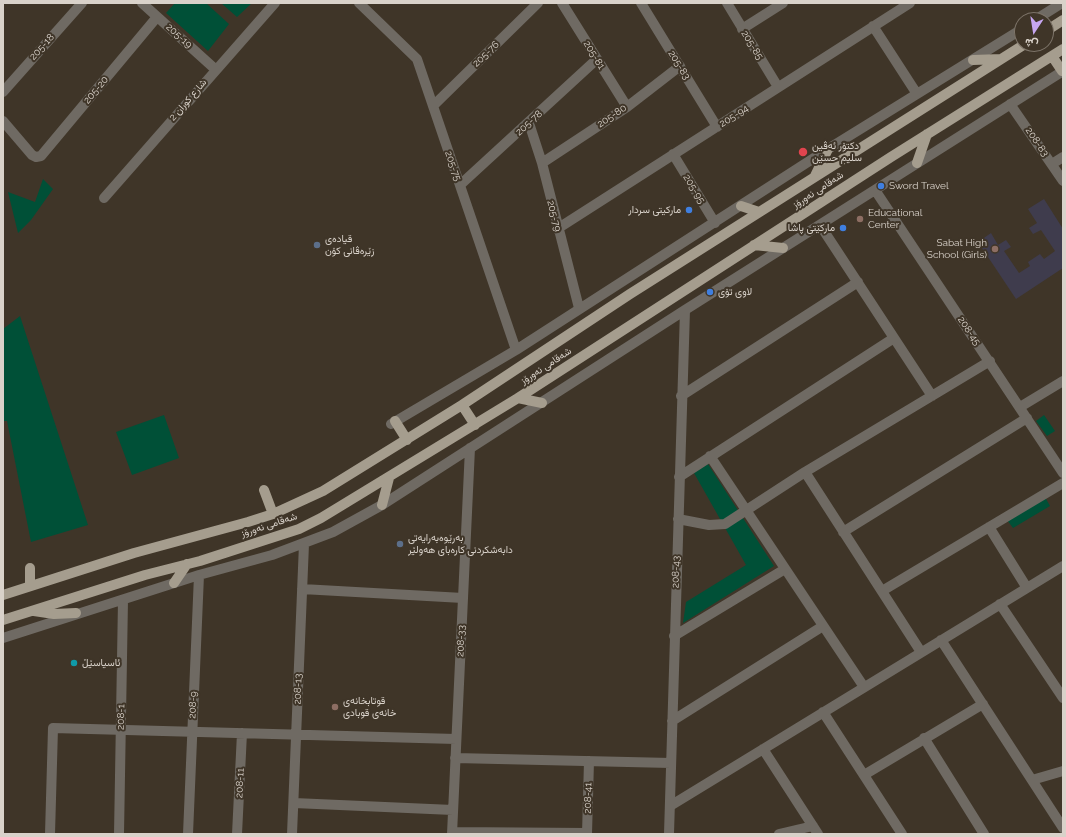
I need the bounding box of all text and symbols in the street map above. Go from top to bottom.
north arrow [1014,12,1054,52]
street label: 205-19 [163,21,195,51]
street label: 205-85 [738,28,766,62]
street label: 205-18 [27,31,57,63]
text: ش [1024,36,1039,51]
street label: 205-76 [470,39,502,69]
street label: 205-81 [581,39,607,71]
street label: 205-83 [665,48,693,82]
street label: 205-20 [81,74,111,106]
street label: شارع كوران 2 [167,77,209,123]
street label: 205-80 [595,102,629,130]
street label: 205-94 [717,102,751,130]
street label: 205-78 [513,108,545,138]
street label: 208-83 [1023,125,1051,159]
place label: دکتۆر ئەڤین سلیم حسێن [812,140,862,164]
marker: دکتۆر ئەڤین سلیم حسێن [797,146,809,158]
street label: 205-75 [442,149,464,183]
street label: شەقامی نەورۆز [790,169,846,211]
street label: 205-95 [681,172,707,206]
place label: Sword Travel [889,180,949,192]
marker: Sword Travel [876,181,886,191]
street label: 205-79 [544,199,564,233]
place label: ماركيتى سردار [628,204,681,216]
marker: ماركيتى سردار [684,205,694,215]
place label: Educational Center [868,207,922,230]
marker: Educational Center [855,214,865,224]
place label: مارکێتی پاشا [788,222,835,234]
marker: مارکێتی پاشا [838,223,848,233]
place label: قیادەی زێرەڤانی کۆن [325,233,374,256]
place label: Sabat High School (Girls) [927,237,987,260]
marker: قیادەی زێرەڤانی کۆن [312,240,322,250]
marker: Sabat High School (Girls) [990,244,1000,254]
place label: لاوی تۆی [718,286,752,298]
marker: لاوی تۆی [705,287,715,297]
street label: 208-45 [955,314,983,348]
street label: شەقامی نەورۆز [518,345,574,387]
street label: شەقامی نەورۆز [239,510,299,540]
place label: بەرێوەبەرایەتی دابەشکردنی کارەبای هەولێر [408,532,513,556]
marker: بەرێوەبەرایەتی دابەشکردنی کارەبای هەولێر [395,539,405,549]
street label: 208-43 [669,556,683,588]
street label: 208-33 [454,625,468,657]
place label: ئاسیاسێڵ [82,657,120,669]
marker: ئاسیاسێڵ [69,658,79,668]
street label: 208-13 [291,673,305,705]
street label: 208-9 [186,691,200,719]
place label: قوتابخانەی خانەی قوبادی [343,695,396,718]
marker: قوتابخانەی خانەی قوبادی [330,702,340,712]
street label: 208-1 [115,704,127,730]
street label: 208-11 [233,768,247,798]
street label: 208-41 [582,782,594,814]

